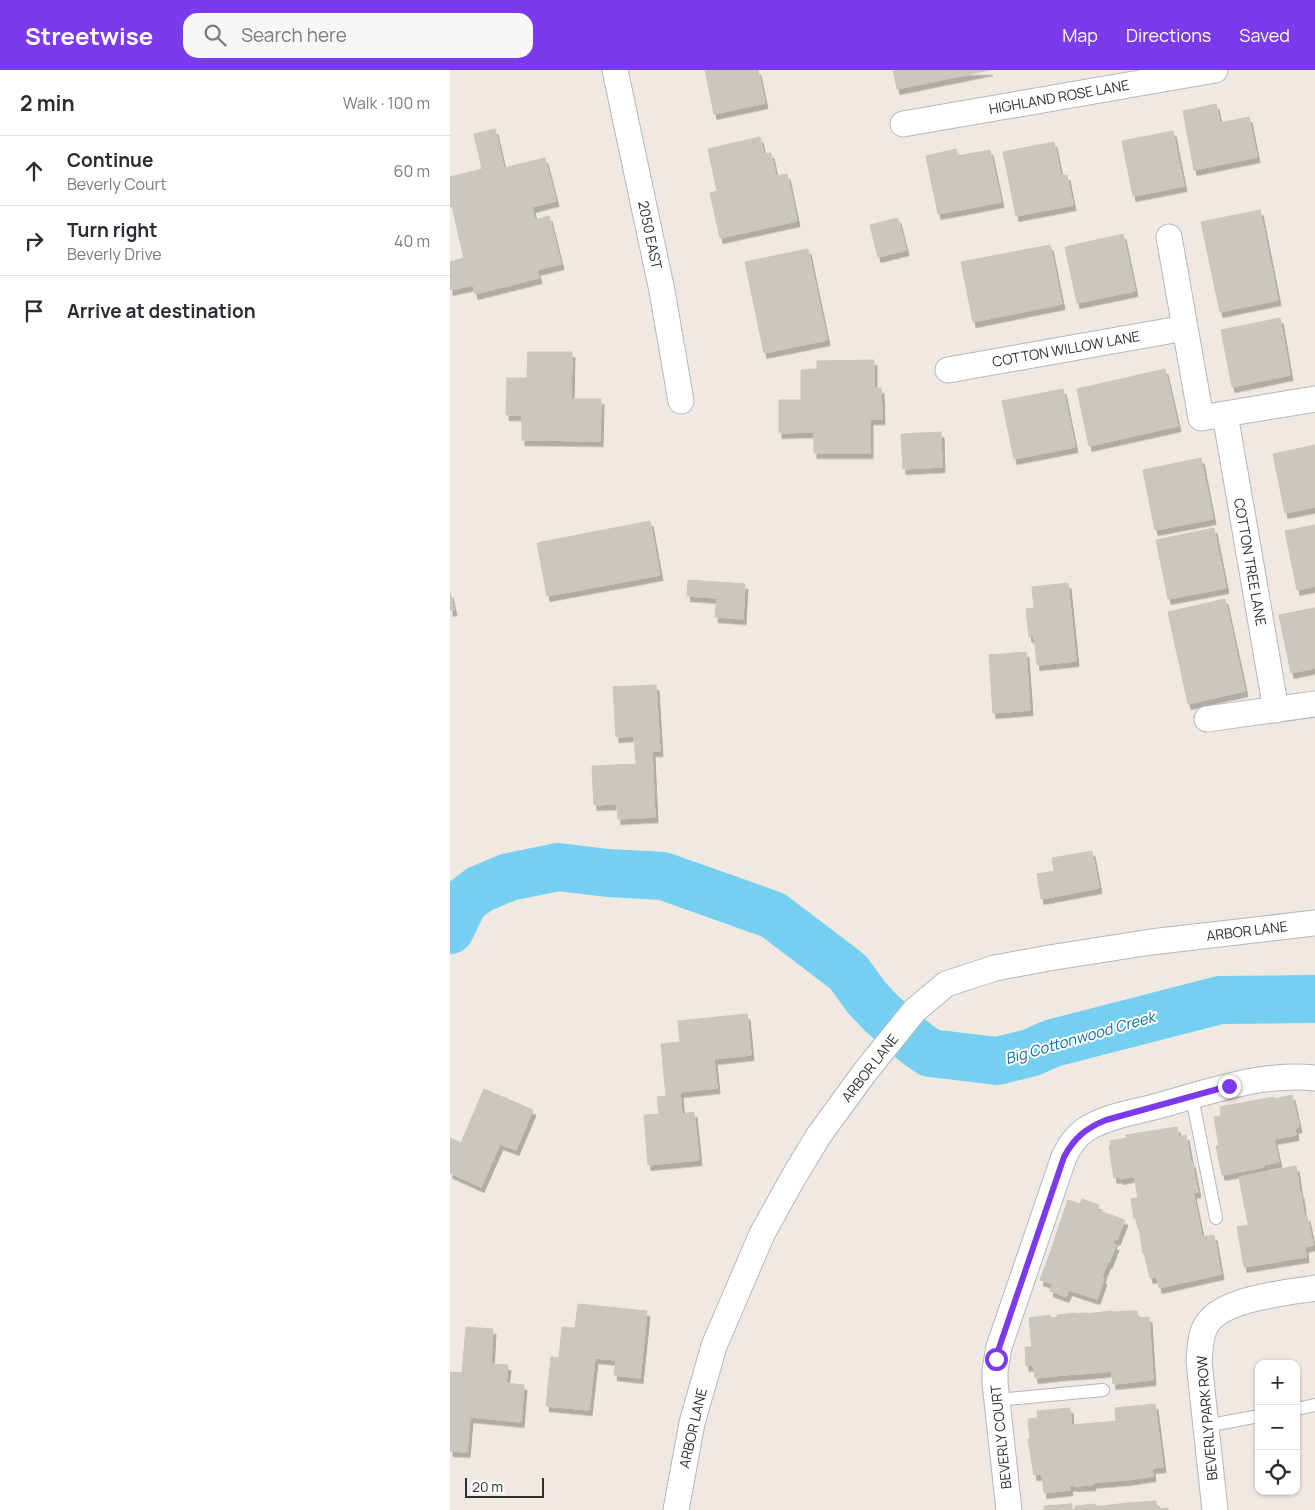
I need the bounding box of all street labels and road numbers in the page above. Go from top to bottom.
street label: HIGHLAND ROSE LANE [987,75,1131,118]
street label: 2050 EAST [634,199,667,271]
street label: COTTON WILLOW LANE [991,326,1141,371]
street label: COTTON TREE LANE [1230,497,1271,627]
street label: ARBOR LANE [1205,916,1289,945]
street label: ARBOR LANE [837,1030,902,1106]
street label: BEVERLY PARK ROW [1192,1355,1221,1481]
street label: BEVERLY COURT [986,1383,1015,1490]
street label: ARBOR LANE [674,1386,711,1470]

